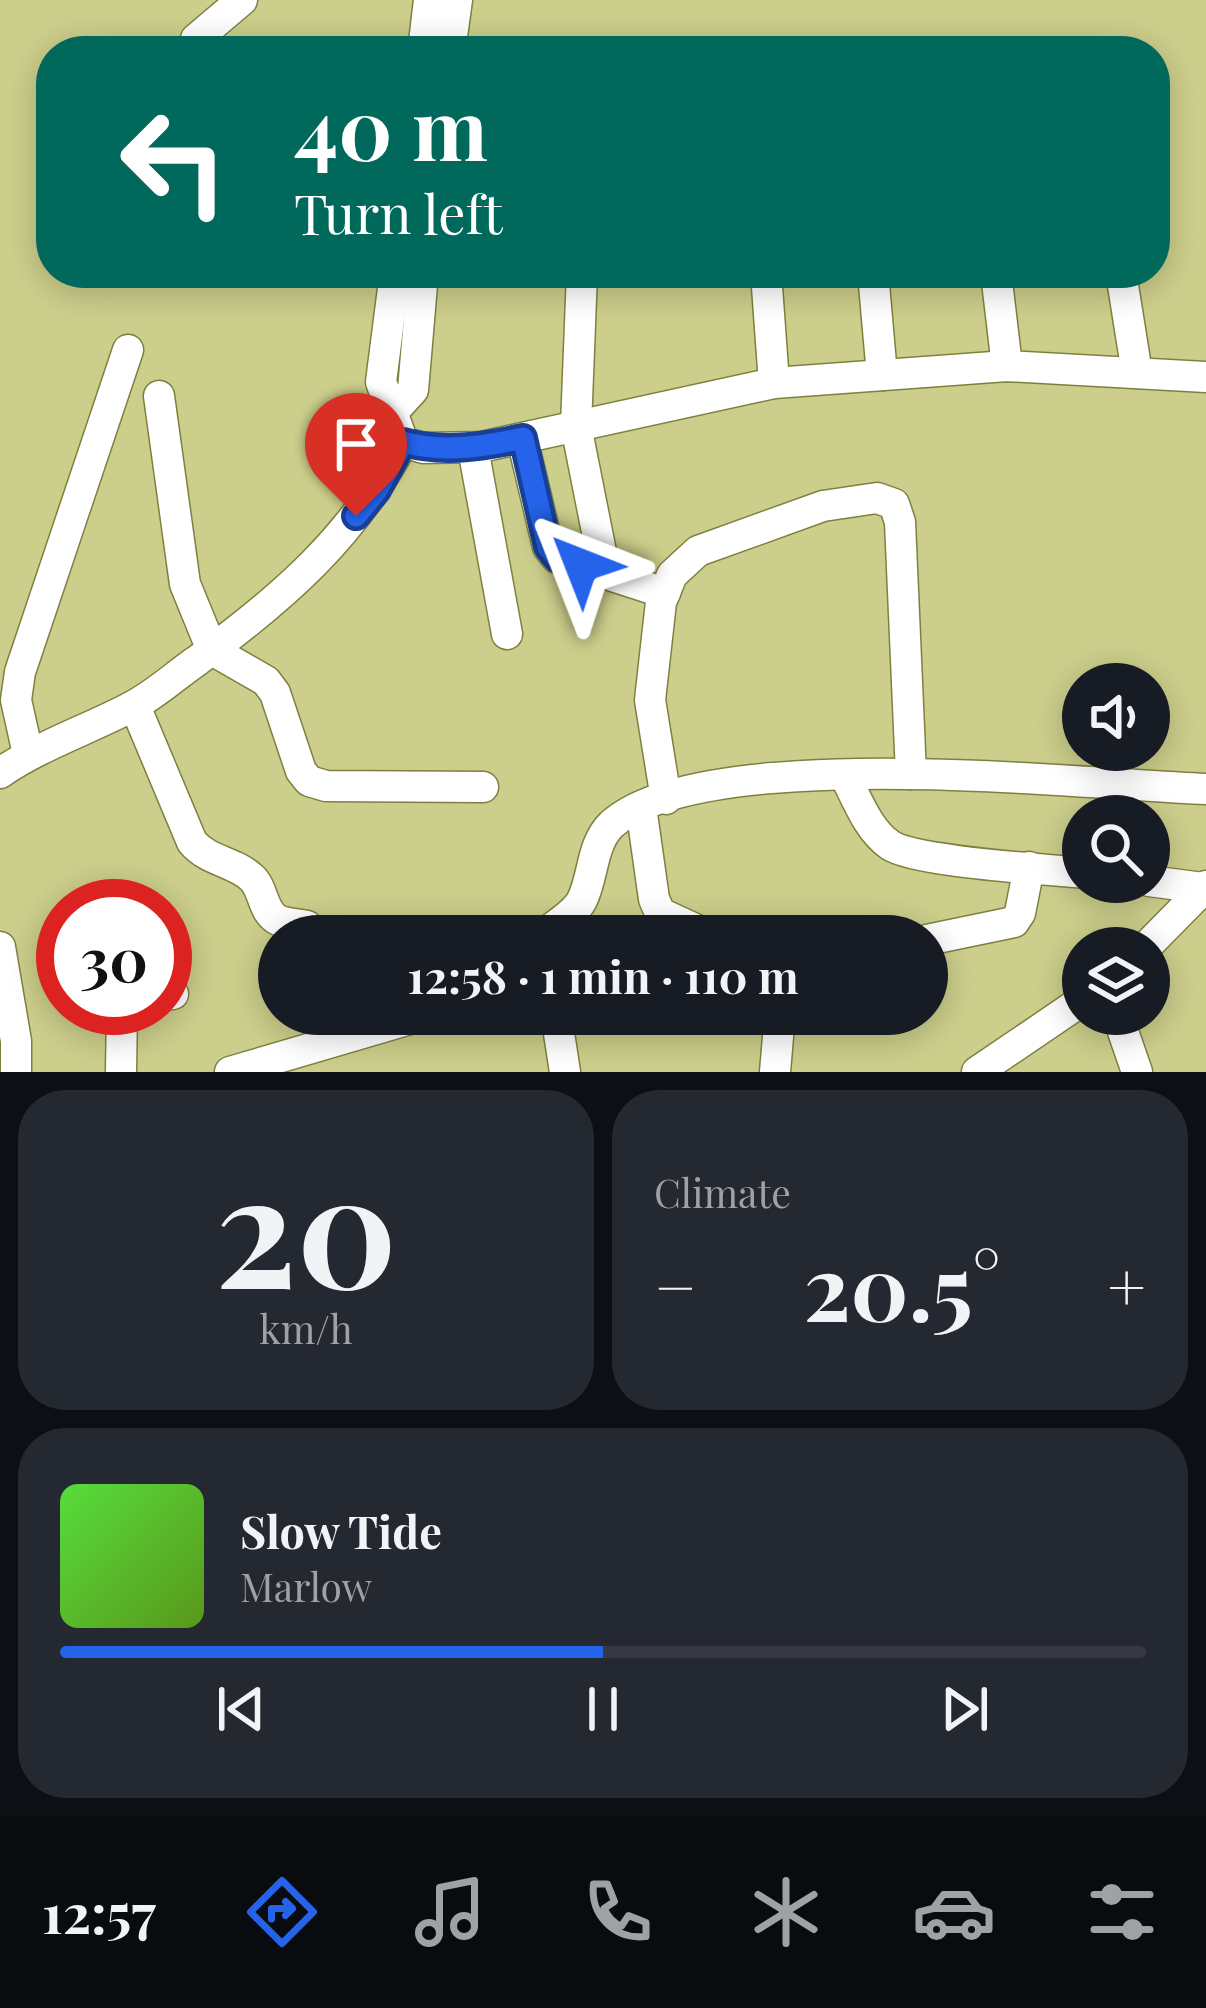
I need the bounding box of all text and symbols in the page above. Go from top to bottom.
text: 40 m [294,70,488,182]
icon: left [96,84,252,240]
text: Turn left [294,177,503,249]
pin [305,393,407,516]
icon: arrive [323,411,389,477]
position arrow [518,502,644,628]
map controls [1062,663,1170,1035]
button: sound [1062,663,1170,771]
button: search [1062,795,1170,903]
speed limit sign: 30 [36,879,192,1035]
button: layers [1062,927,1170,1035]
text: 12:58 · 1 min · 110 m [407,945,799,1005]
text: 20 [215,1120,397,1328]
text: Climate [654,1166,791,1218]
text: 20.5° [803,1225,1001,1345]
text: − [654,1241,697,1329]
text: + [1107,1241,1146,1329]
text: km/h [259,1302,353,1354]
text: Slow Tide [240,1500,442,1560]
text: Marlow [240,1560,372,1612]
icon: previous [208,1676,274,1742]
icon: pause [570,1676,636,1742]
icon: next [932,1676,998,1742]
icon: directions [240,1870,324,1954]
icon: music [408,1870,492,1954]
icon: phone [576,1870,660,1954]
icon: climate [744,1870,828,1954]
icon: car [912,1870,996,1954]
icon: filters [1080,1870,1164,1954]
text: 12:57 [42,1876,156,1948]

